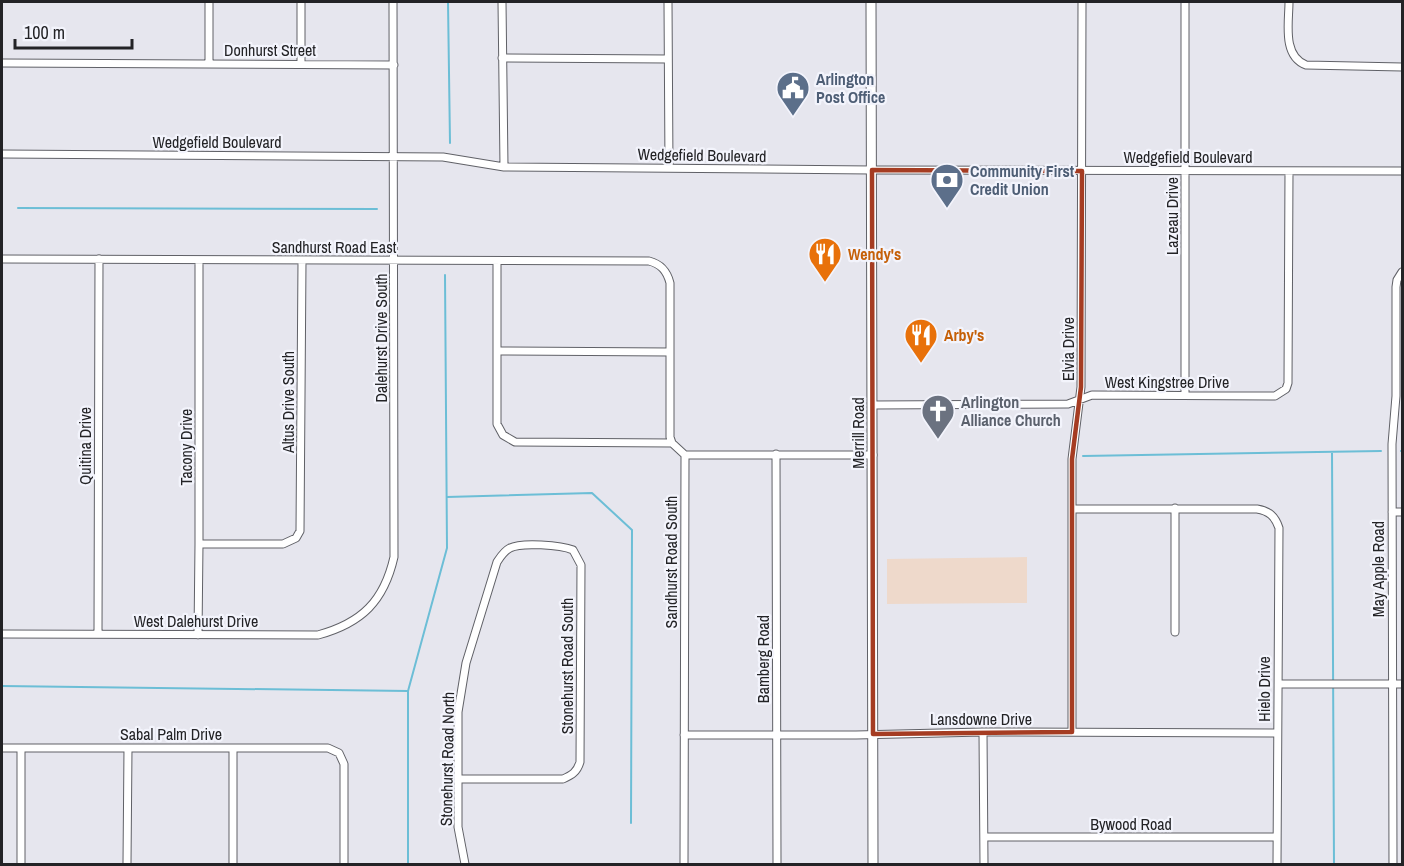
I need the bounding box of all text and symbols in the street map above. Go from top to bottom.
scale bar [15,12,132,50]
text: 100 m [24,20,65,45]
street label: Donhurst Street [224,39,316,61]
place label: Arlington Post Office [816,68,885,108]
public building icon: Arlington Post Office [775,70,811,117]
street label: Wedgefield Boulevard [153,131,281,153]
street label: Wedgefield Boulevard [637,143,767,167]
street label: Wedgefield Boulevard [1124,146,1252,168]
place label: Community First Credit Union [970,160,1075,200]
bank icon: Community First Credit Union [929,162,965,209]
street label: Lazeau Drive [1161,177,1183,255]
street label: Sandhurst Road East [272,236,397,258]
restaurant icon: Wendy's [807,236,843,283]
place label: Wendy's [848,243,901,265]
street label: Dalehurst Drive South [370,273,392,403]
restaurant icon: Arby's [903,317,939,364]
street label: Elvia Drive [1057,317,1079,381]
place label: Arby's [944,324,984,346]
street label: Altus Drive South [277,351,299,454]
street label: West Kingstree Drive [1105,371,1229,393]
place label: Arlington Alliance Church [961,391,1061,431]
church icon: Arlington Alliance Church [920,393,956,440]
street label: Merrill Road [847,397,869,469]
street label: Quitina Drive [74,407,96,485]
street label: Tacony Drive [175,409,197,485]
street label: Sandhurst Road South [660,496,682,628]
street label: May Apple Road [1367,521,1389,617]
street label: Stonehurst Road South [556,598,578,734]
street label: West Dalehurst Drive [134,610,258,632]
street label: Bamberg Road [752,615,774,703]
street label: Hielo Drive [1253,656,1275,722]
street label: Stonehurst Road North [435,692,459,826]
street label: Lansdowne Drive [930,708,1032,730]
street label: Sabal Palm Drive [120,723,222,745]
street label: Bywood Road [1090,813,1172,835]

